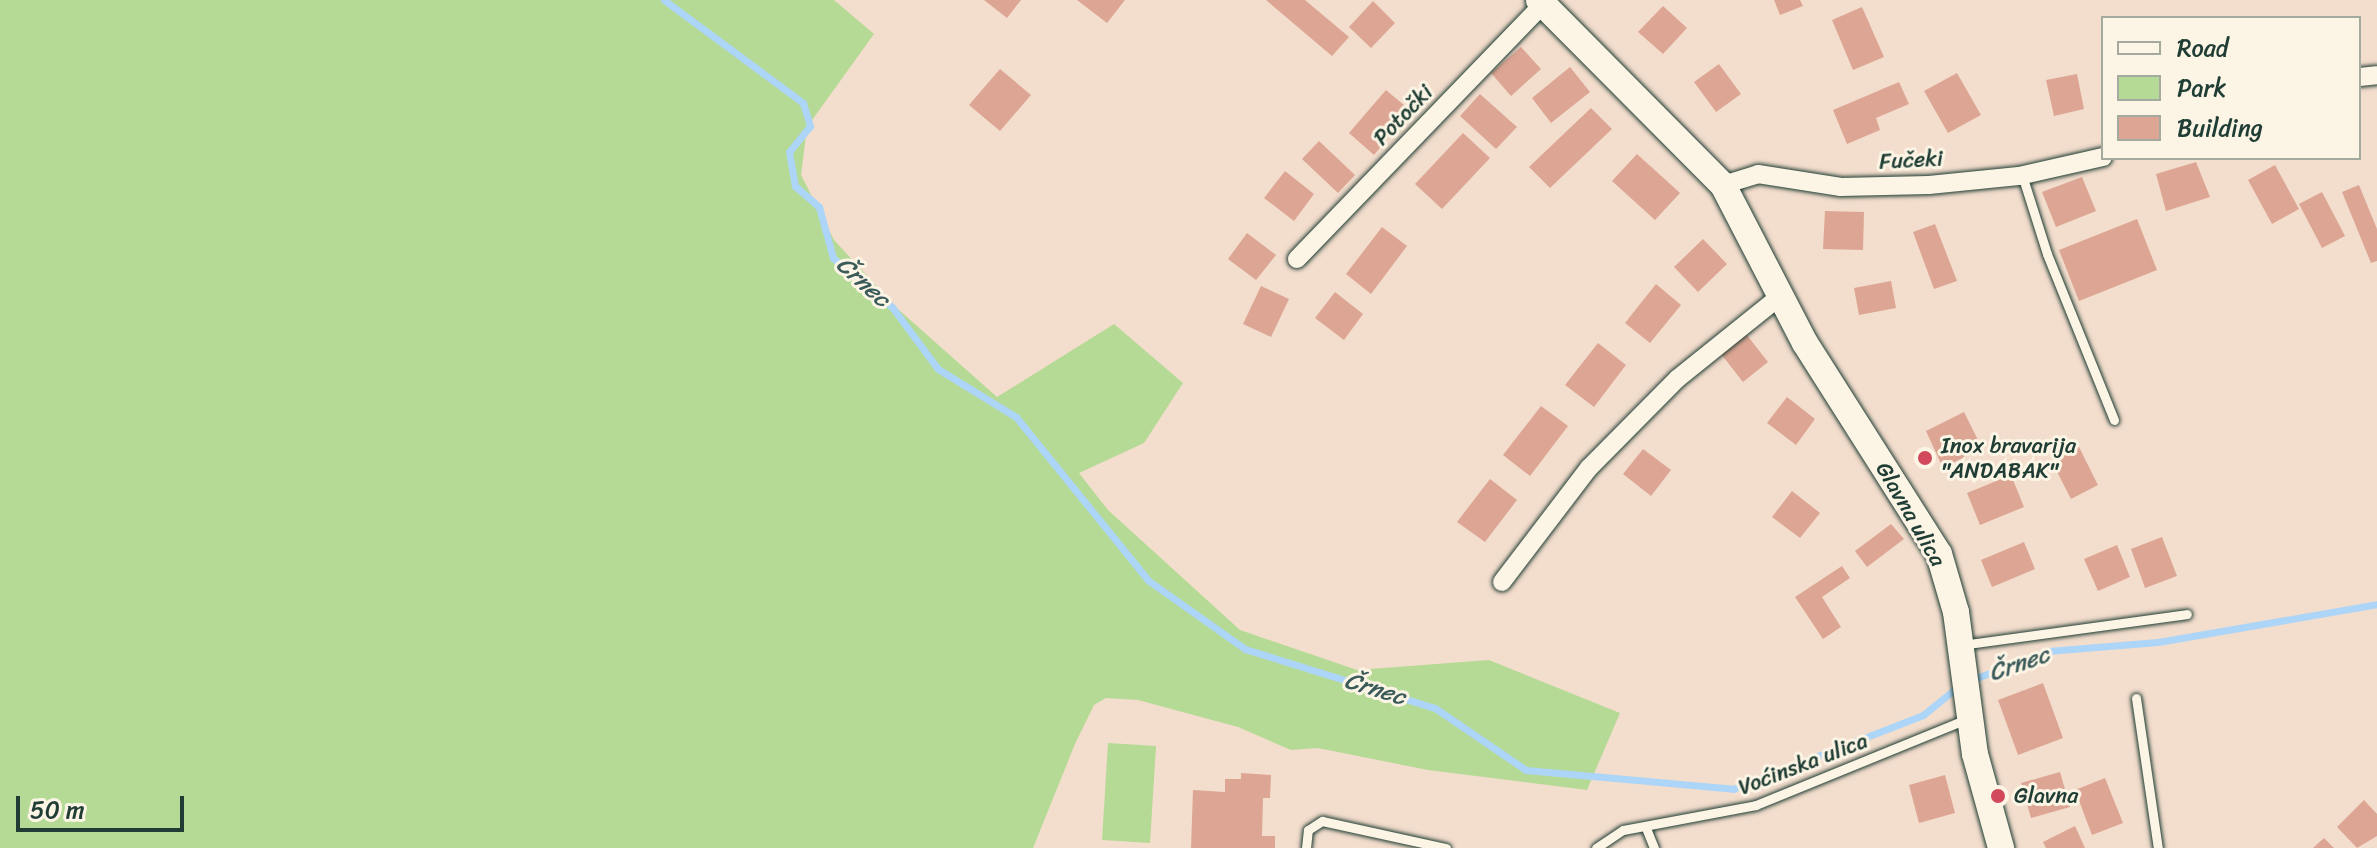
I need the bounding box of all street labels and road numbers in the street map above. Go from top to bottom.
street label: Potočki [1368,79,1438,151]
street label: Fučeki [1878,145,1944,175]
street label: Glavna ulica [1871,457,1951,571]
street label: Voćinska ulica [1735,727,1871,801]

